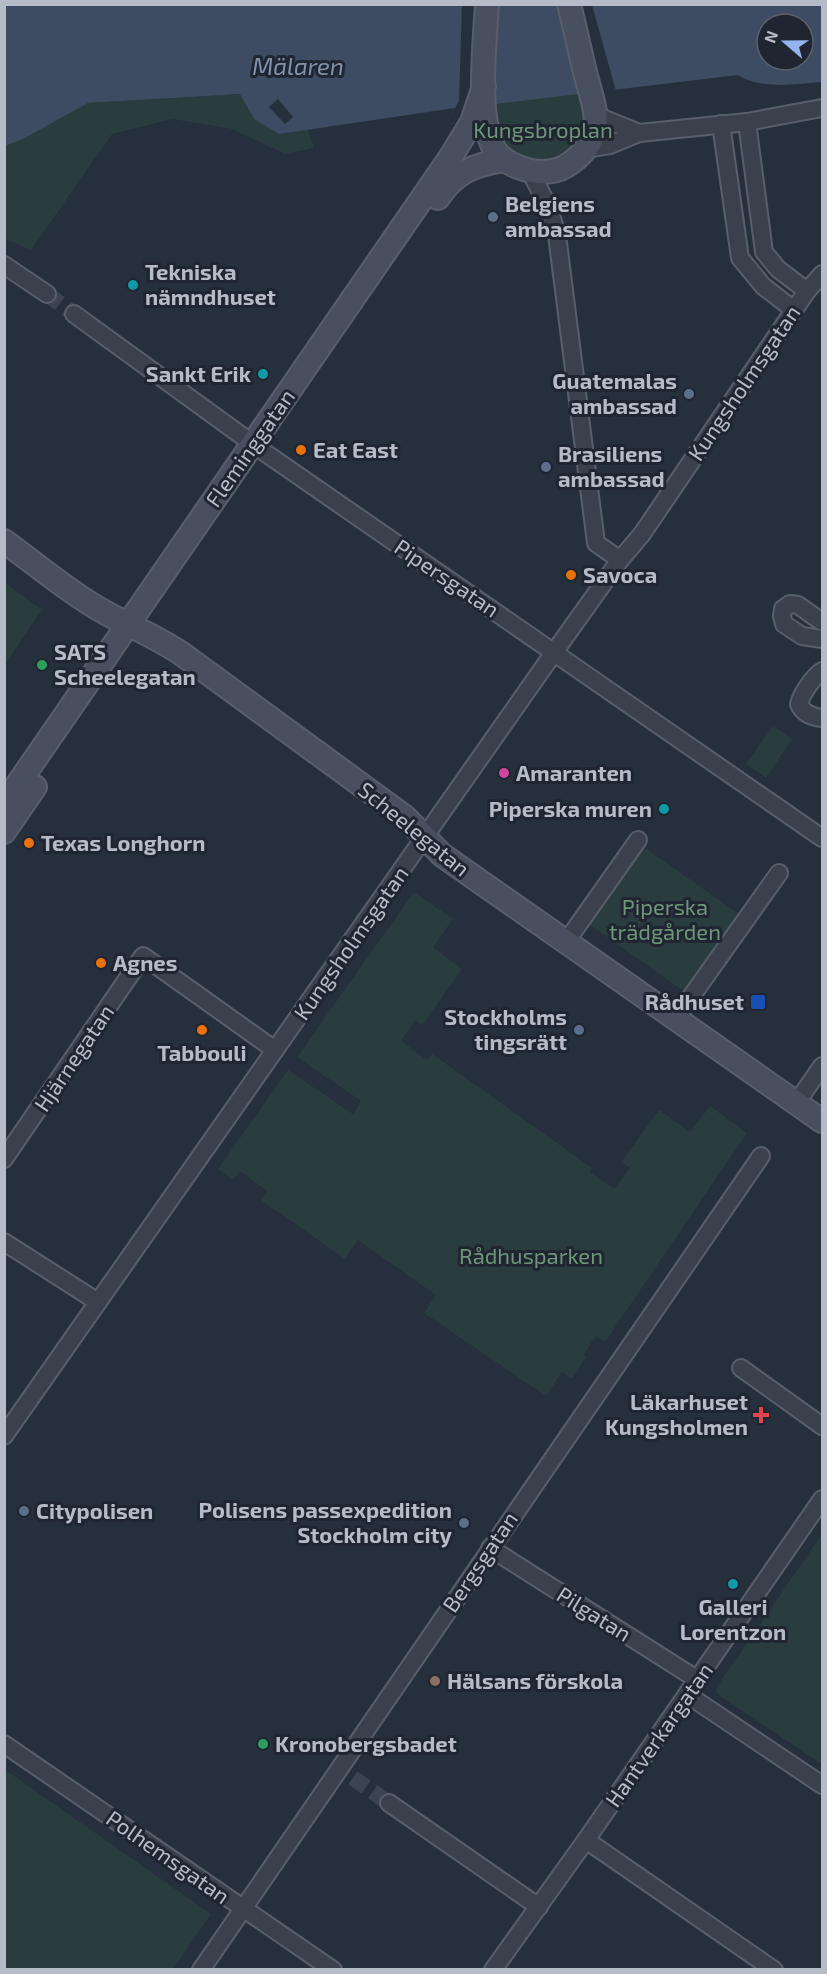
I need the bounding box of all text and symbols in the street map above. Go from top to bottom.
north arrow [755,12,815,72]
text: N [760,28,781,45]
water label: Mälaren [252,51,344,80]
park label: Kungsbroplan [473,116,613,142]
place label: Belgiens ambassad [505,190,612,241]
marker: Belgiens ambassad [486,210,500,224]
place label: Tekniska nämndhuset [145,258,276,309]
marker: Tekniska nämndhuset [126,278,140,292]
street label: Kungsholmsgatan [682,300,805,465]
place label: Sankt Erik [146,360,252,386]
marker: Sankt Erik [256,367,270,381]
place label: Guatemalas ambassad [552,367,677,418]
street label: Fleminggatan [199,384,299,511]
marker: Guatemalas ambassad [682,387,696,401]
place label: Eat East [313,436,398,462]
place label: Brasiliens ambassad [558,440,665,491]
marker: Eat East [294,443,308,457]
marker: Brasiliens ambassad [539,460,553,474]
street label: Pipersgatan [390,533,505,622]
place label: Savoca [583,561,657,587]
marker: Savoca [564,568,578,582]
place label: SATS Scheelegatan [54,638,196,689]
marker: SATS Scheelegatan [35,658,49,672]
place label: Amaranten [516,759,632,785]
marker: Amaranten [497,766,511,780]
street label: Scheelegatan [354,776,475,881]
place label: Piperska muren [489,795,652,821]
marker: Piperska muren [657,802,671,816]
place label: Texas Longhorn [41,829,205,855]
marker: Texas Longhorn [22,836,36,850]
street label: Kungsholmsgatan [287,861,413,1024]
park label: Piperska trädgården [609,893,721,944]
place label: Agnes [113,949,177,975]
marker: Agnes [94,956,108,970]
place label: Rådhuset [645,988,744,1014]
marker: Rådhuset [749,993,767,1011]
street label: Hjärnegatan [28,999,119,1116]
place label: Stockholms tingsrätt [444,1003,567,1054]
marker: Tabbouli [195,1023,209,1037]
marker: Stockholms tingsrätt [572,1023,586,1037]
place label: Tabbouli [157,1039,247,1065]
park label: Rådhusparken [459,1242,603,1268]
place label: Läkarhuset Kungsholmen [605,1388,748,1439]
marker: Läkarhuset Kungsholmen [752,1406,770,1424]
place label: Polisens passexpedition Stockholm city [198,1496,453,1548]
place label: Citypolisen [36,1497,153,1524]
marker: Citypolisen [17,1504,31,1518]
street label: Bergsgatan [436,1506,522,1616]
marker: Polisens passexpedition Stockholm city [457,1516,471,1530]
marker: Galleri Lorentzon [726,1577,740,1591]
street label: Pilgatan [553,1580,636,1646]
place label: Galleri Lorentzon [680,1593,786,1644]
street label: Hantverkargatan [599,1658,717,1811]
place label: Hälsans förskola [447,1667,623,1693]
marker: Hälsans förskola [428,1674,442,1688]
place label: Kronobergsbadet [275,1730,457,1756]
marker: Kronobergsbadet [256,1737,270,1751]
street label: Polhemsgatan [102,1804,235,1908]

